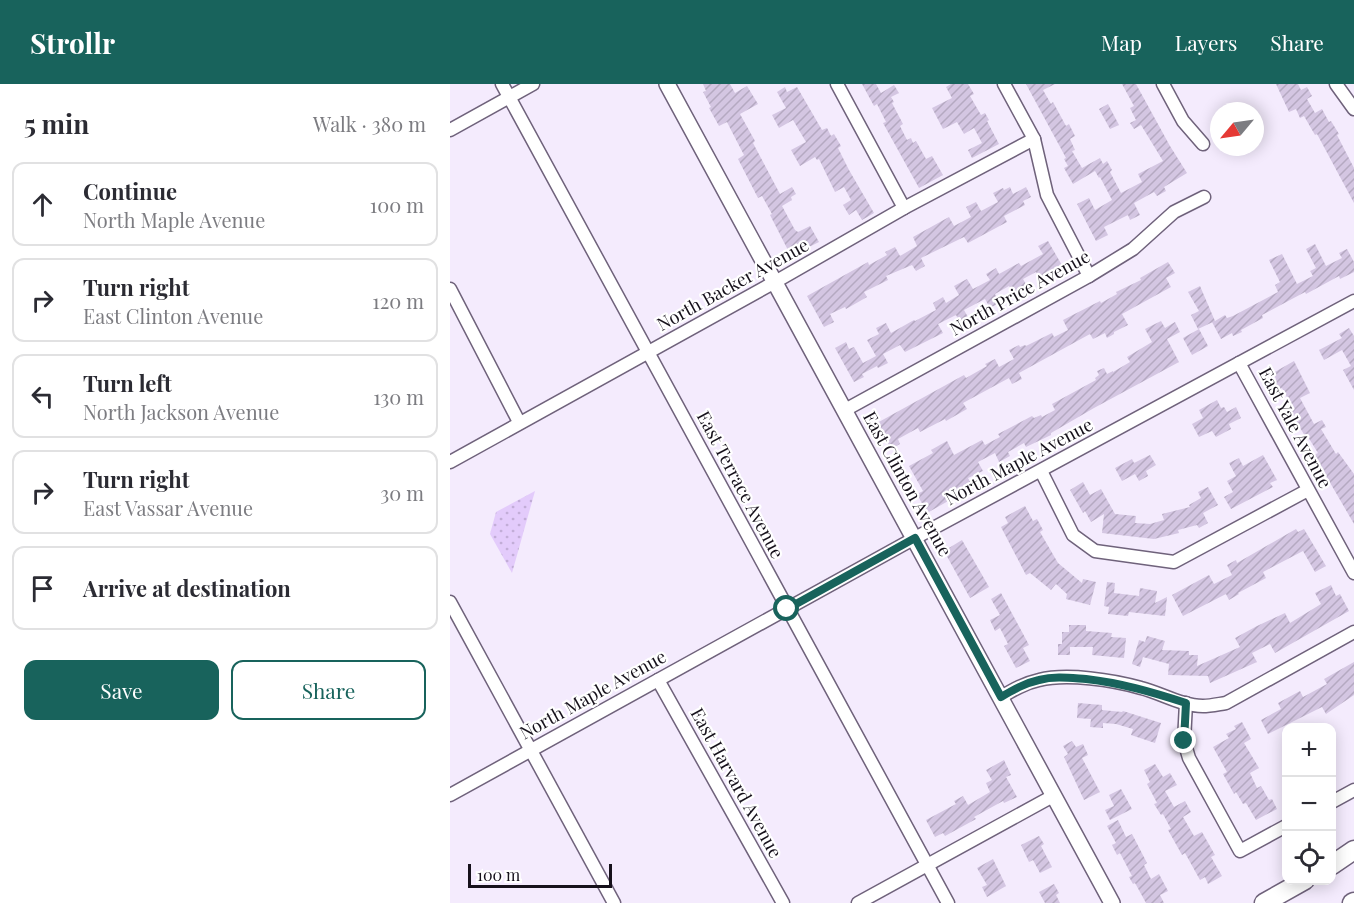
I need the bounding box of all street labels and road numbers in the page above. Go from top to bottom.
street label: North Backer Avenue [652,232,813,336]
street label: North Price Avenue [945,244,1094,341]
street label: East Yale Avenue [1254,363,1338,492]
street label: East Terrace Avenue [692,407,790,562]
street label: East Clinton Avenue [858,407,958,560]
street label: North Maple Avenue [940,412,1097,510]
street label: North Maple Avenue [515,644,670,744]
street label: East Harvard Avenue [686,703,788,862]

